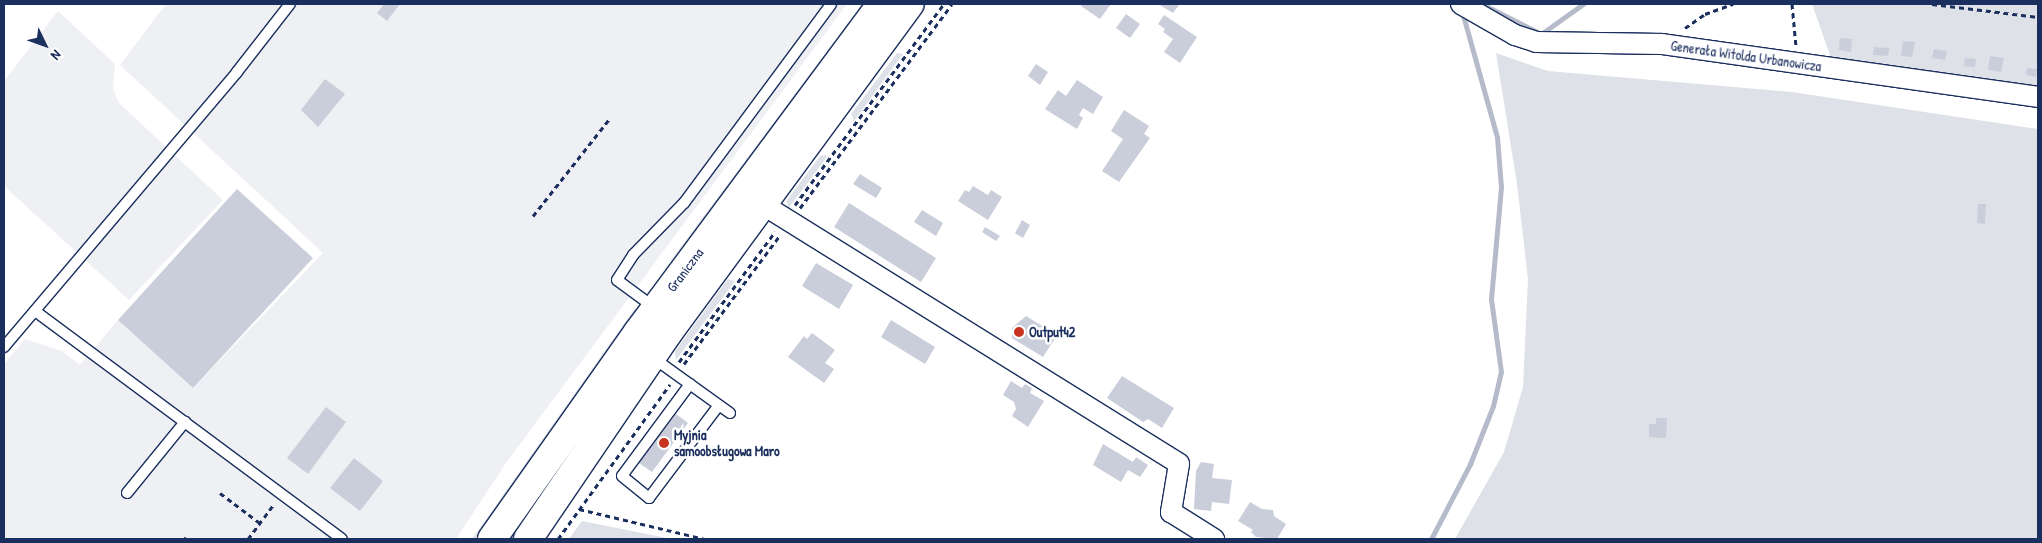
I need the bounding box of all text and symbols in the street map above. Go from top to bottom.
north arrow [20,20,70,70]
street label: Generała Witolda Urbanowicza [1670,37,1822,75]
text: N [47,46,66,64]
street label: Graniczna [663,245,707,295]
place label: Output42 [1029,324,1075,340]
marker: Output42 [1013,326,1025,338]
place label: Myjnia samoobsługowa Maro [674,427,780,460]
marker: Myjnia samoobsługowa Maro [658,437,670,449]

